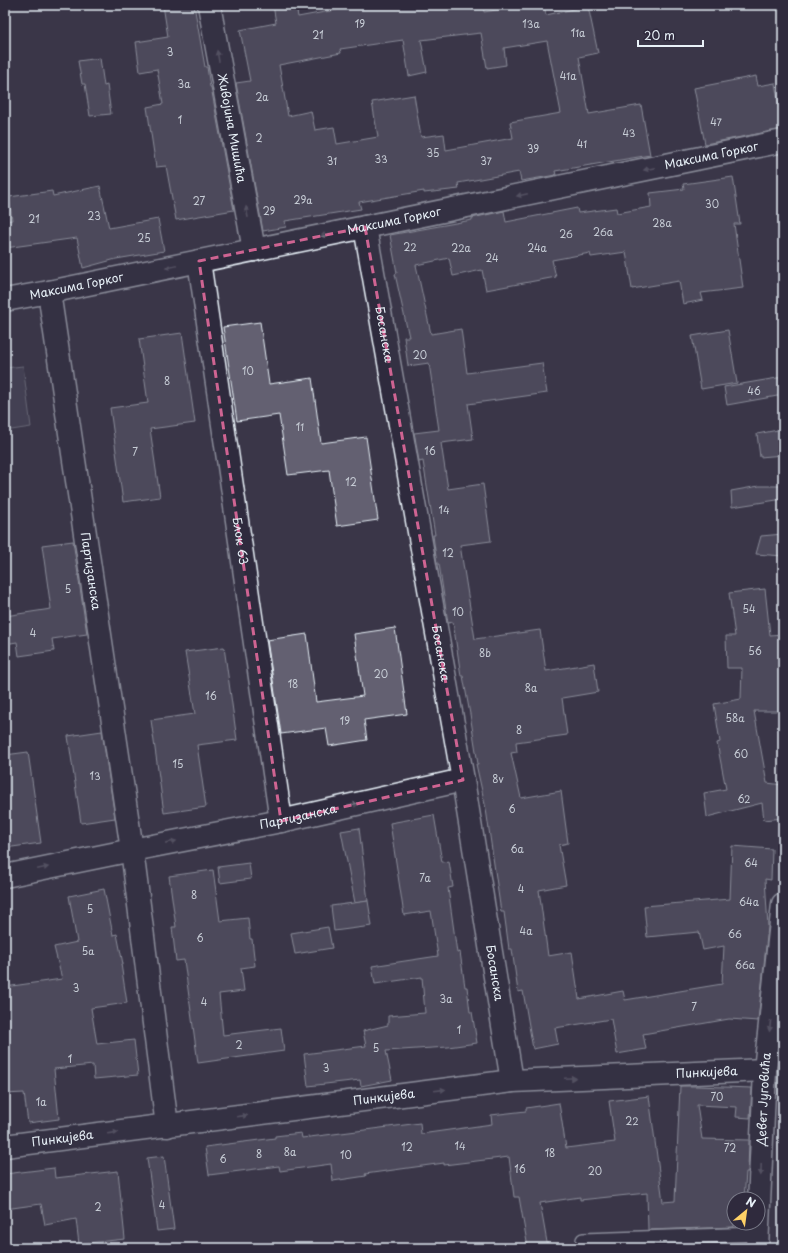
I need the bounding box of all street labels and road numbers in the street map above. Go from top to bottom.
street label: Живојина Мишића [214,71,252,185]
street label: Максима Горког [663,136,760,173]
street label: Максима Горког [345,201,443,238]
street label: Максима Горког [28,267,126,303]
street label: Босанска [371,305,399,364]
street label: Блок 63 [229,516,253,566]
street label: Партизанска [77,531,106,611]
street label: Босанска [428,624,455,683]
street label: Партизанска [258,799,339,833]
street label: Босанска [482,943,509,1002]
street label: Девет Југовића [752,1051,775,1147]
street label: Пинкијева [675,1061,738,1082]
street label: Пинкијева [352,1084,416,1109]
street label: Пинкијева [31,1125,95,1150]

